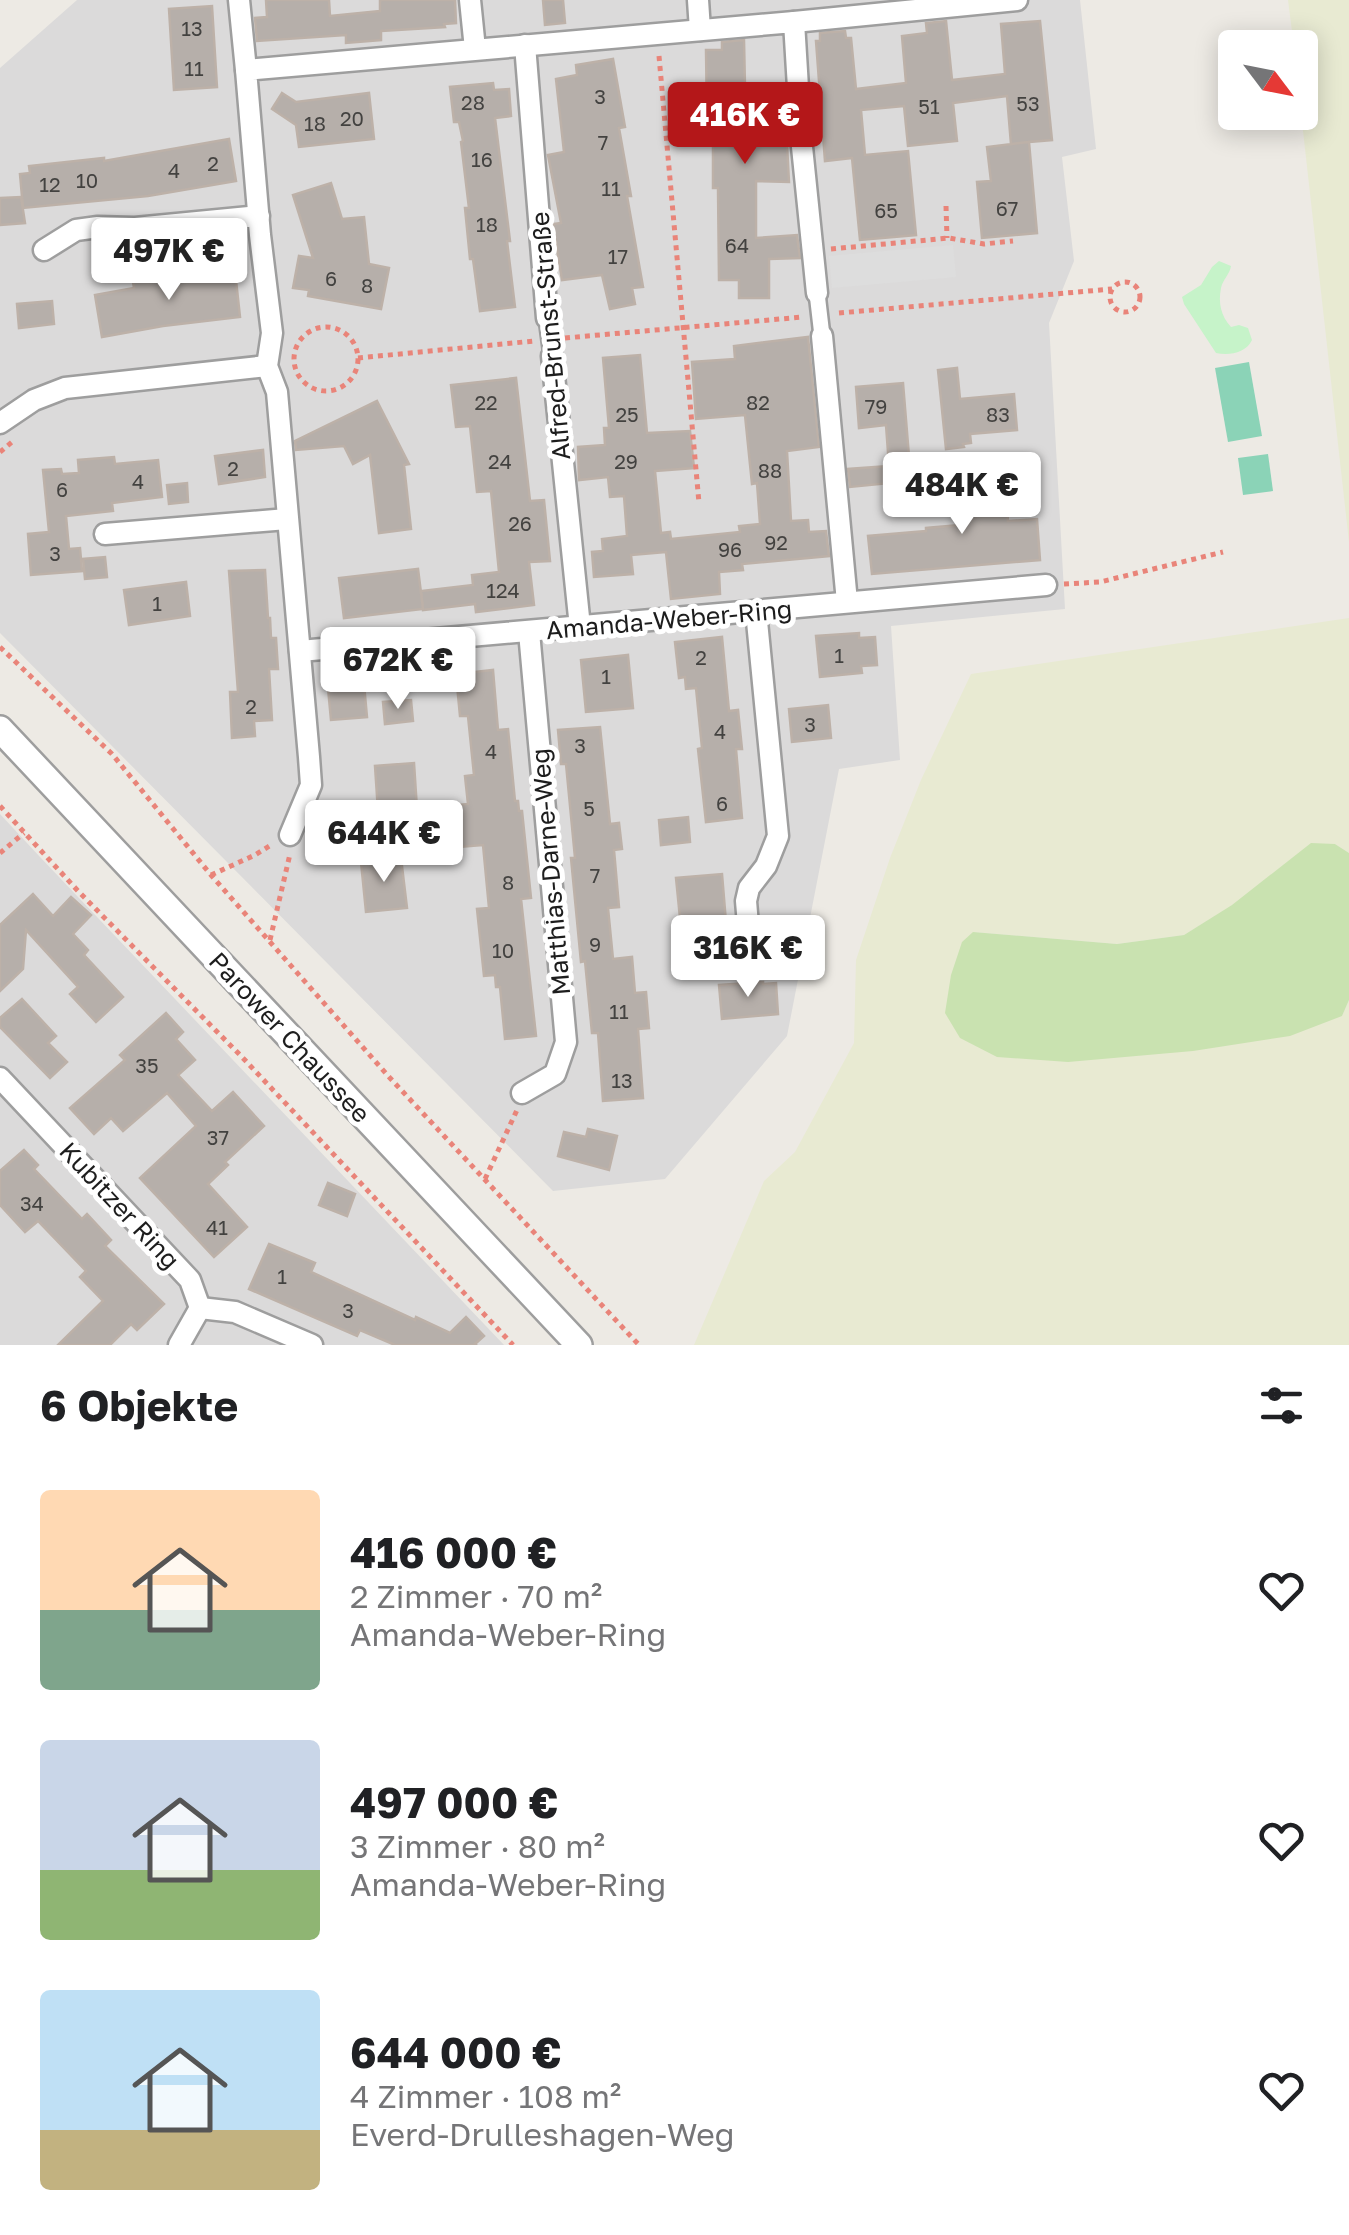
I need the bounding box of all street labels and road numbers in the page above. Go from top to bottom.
street label: Alfred-Brunst-Straße [524,211,576,461]
street label: Amanda-Weber-Ring [545,593,793,645]
street label: Matthias-Darne-Weg [524,747,576,997]
street label: Parower Chaussee [203,945,377,1129]
street label: Kubitzer Ring [53,1135,187,1275]

